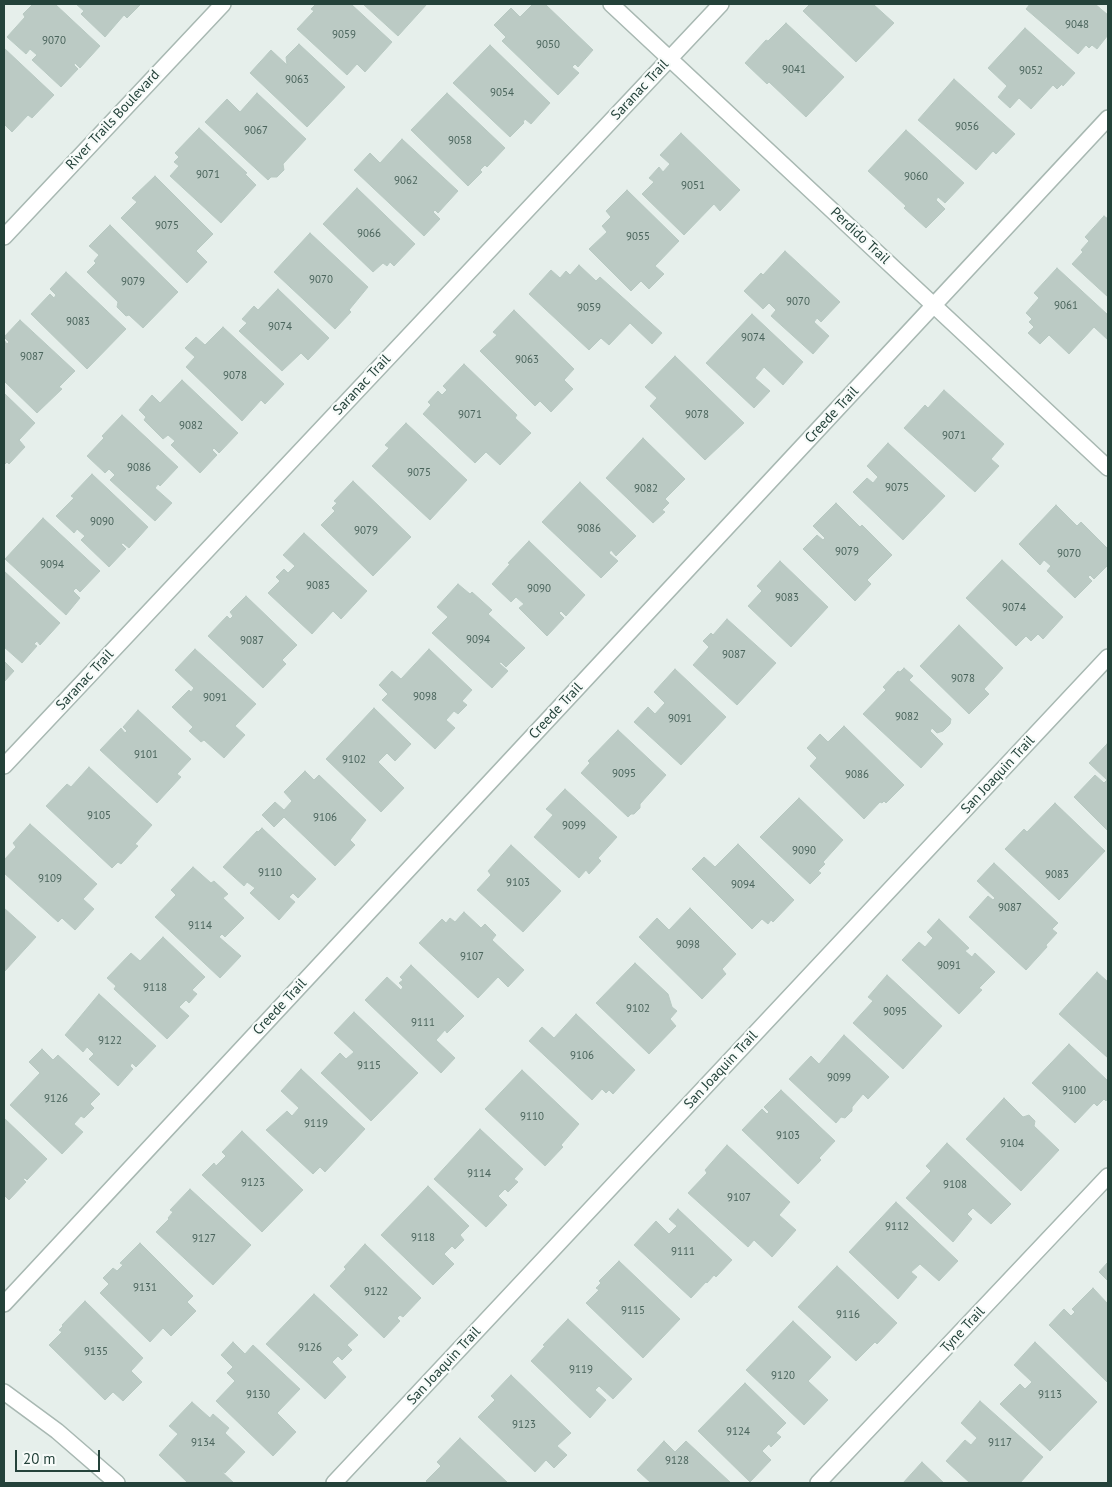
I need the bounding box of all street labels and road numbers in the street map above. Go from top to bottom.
street label: Saranac Trail [608,56,672,124]
street label: River Trails Boulevard [63,67,163,173]
street label: Perdido Trail [827,204,893,268]
street label: Saranac Trail [330,351,394,419]
street label: Creede Trail [802,383,862,447]
street label: Saranac Trail [53,646,117,714]
street label: Creede Trail [526,679,586,743]
street label: San Joaquin Trail [958,733,1038,817]
street label: Creede Trail [250,975,310,1039]
street label: San Joaquin Trail [681,1028,761,1112]
street label: Tyne Trail [937,1303,989,1357]
street label: San Joaquin Trail [404,1324,484,1408]

